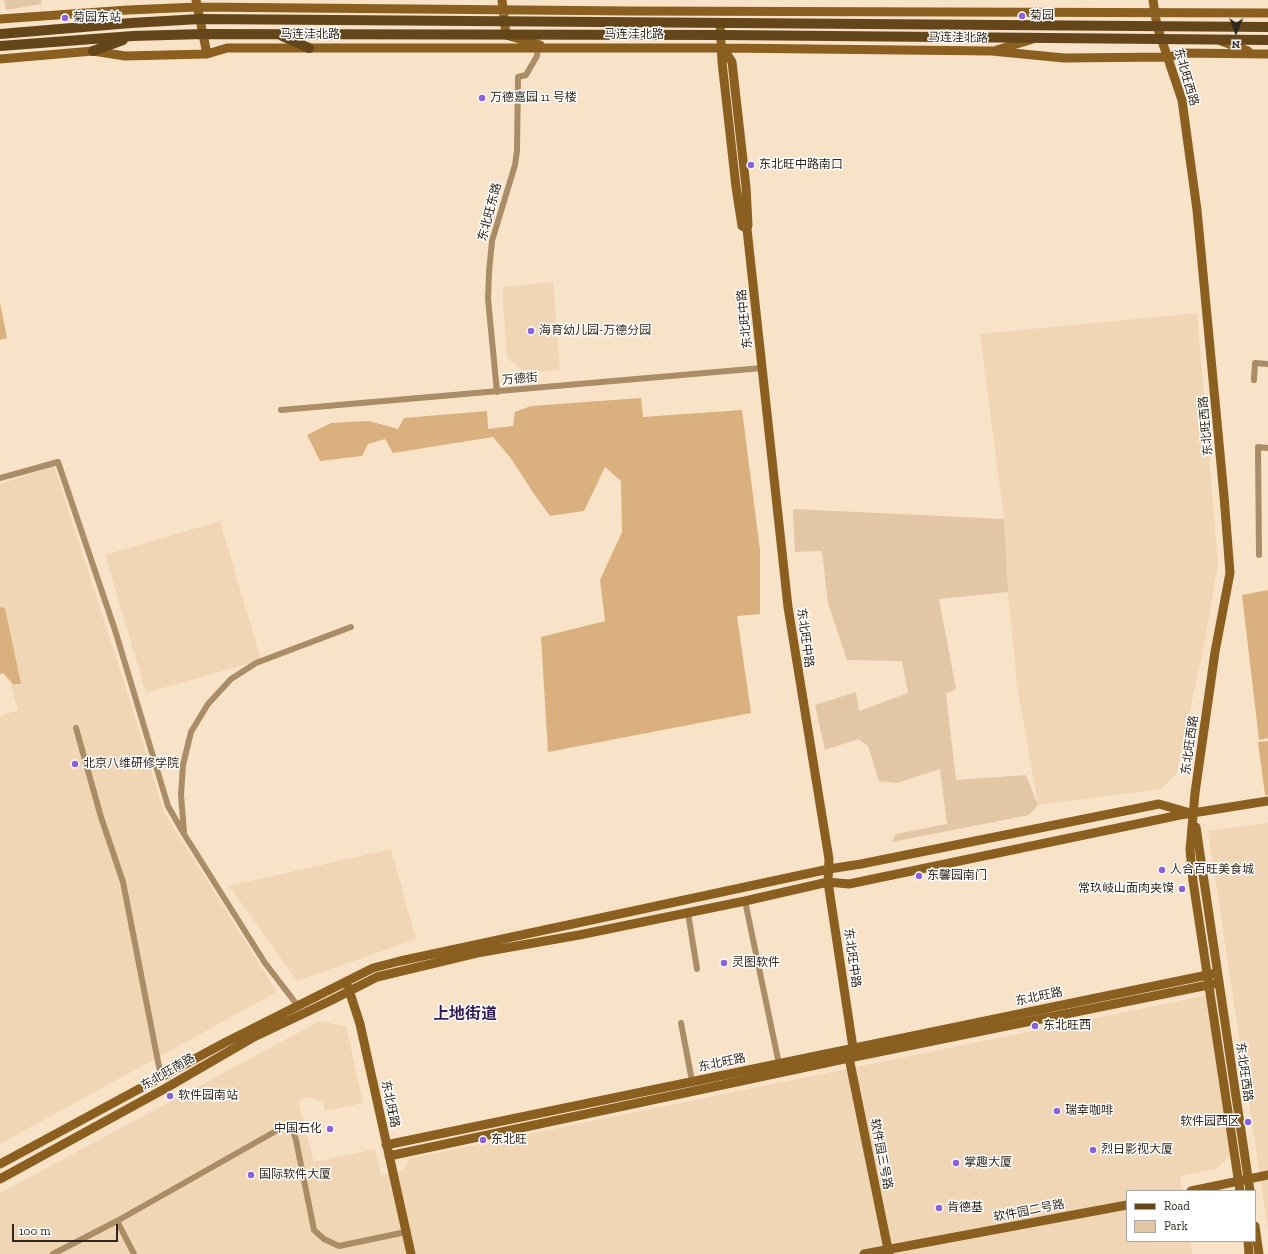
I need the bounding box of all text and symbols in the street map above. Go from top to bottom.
place label: 菊园 [1030,9,1054,23]
place label: 菊园东站 [73,11,121,25]
marker: 菊园 [1017,11,1027,21]
north arrow [1216,12,1256,52]
marker: 菊园东站 [60,13,70,23]
street label: 马连洼北路 [280,28,340,42]
street label: 马连洼北路 [604,28,664,42]
street label: 马连洼北路 [928,30,988,46]
text: N [1231,38,1240,51]
street label: 东北旺西路 [1171,46,1201,108]
place label: 万德嘉园 11 号楼 [490,91,577,105]
marker: 万德嘉园 11 号楼 [477,93,487,103]
place label: 东北旺中路南口 [759,158,843,172]
marker: 东北旺中路南口 [746,160,756,170]
street label: 东北旺东路 [475,181,505,243]
street label: 东北旺中路 [735,288,755,350]
place label: 海育幼儿园-万德分园 [539,324,651,338]
marker: 海育幼儿园-万德分园 [526,326,536,336]
street label: 万德街 [501,370,539,388]
street label: 东北旺西路 [1196,395,1216,457]
street label: 东北旺中路 [794,607,816,669]
street label: 东北旺西路 [1179,714,1201,776]
place label: 北京八维研修学院 [83,757,179,771]
marker: 北京八维研修学院 [70,759,80,769]
place label: 人合百旺美食城 [1170,863,1254,877]
marker: 人合百旺美食城 [1157,865,1167,875]
place label: 东馨园南门 [927,869,987,883]
marker: 东馨园南门 [914,871,924,881]
place label: 常玖岐山面肉夹馍 [1078,882,1174,896]
marker: 常玖岐山面肉夹馍 [1177,884,1187,894]
street label: 东北旺中路 [841,927,863,989]
place label: 灵图软件 [732,956,780,970]
marker: 灵图软件 [719,958,729,968]
street label: 东北旺路 [1014,985,1064,1009]
district label: 上地街道 [433,1004,497,1024]
place label: 东北旺西 [1043,1019,1091,1033]
marker: 东北旺西 [1030,1021,1040,1031]
street label: 东北旺西路 [1233,1041,1255,1103]
street label: 东北旺南路 [138,1051,198,1093]
street label: 东北旺路 [697,1051,747,1075]
street label: 东北旺路 [378,1079,402,1129]
place label: 软件园南站 [178,1089,238,1103]
marker: 软件园南站 [165,1091,175,1101]
place label: 瑞幸咖啡 [1065,1104,1113,1118]
marker: 瑞幸咖啡 [1052,1106,1062,1116]
place label: 软件园西区 [1180,1115,1240,1129]
street label: 软件园三号路 [867,1117,895,1191]
marker: 软件园西区 [1243,1117,1253,1127]
place label: 中国石化 [274,1122,322,1136]
marker: 中国石化 [325,1124,335,1134]
place label: 东北旺 [491,1133,527,1147]
marker: 东北旺 [478,1135,488,1145]
place label: 烈日影视大厦 [1101,1143,1173,1157]
marker: 烈日影视大厦 [1088,1145,1098,1155]
place label: 掌趣大厦 [964,1156,1012,1170]
marker: 掌趣大厦 [951,1158,961,1168]
place label: 国际软件大厦 [259,1168,331,1182]
marker: 国际软件大厦 [246,1170,256,1180]
legend [1126,1190,1256,1242]
street label: 软件园二号路 [992,1197,1066,1225]
text: Road [1164,1199,1190,1213]
place label: 肯德基 [947,1201,983,1215]
marker: 肯德基 [934,1203,944,1213]
scale bar [14,1216,120,1242]
text: Park [1164,1219,1188,1233]
text: 100 m [19,1224,51,1238]

